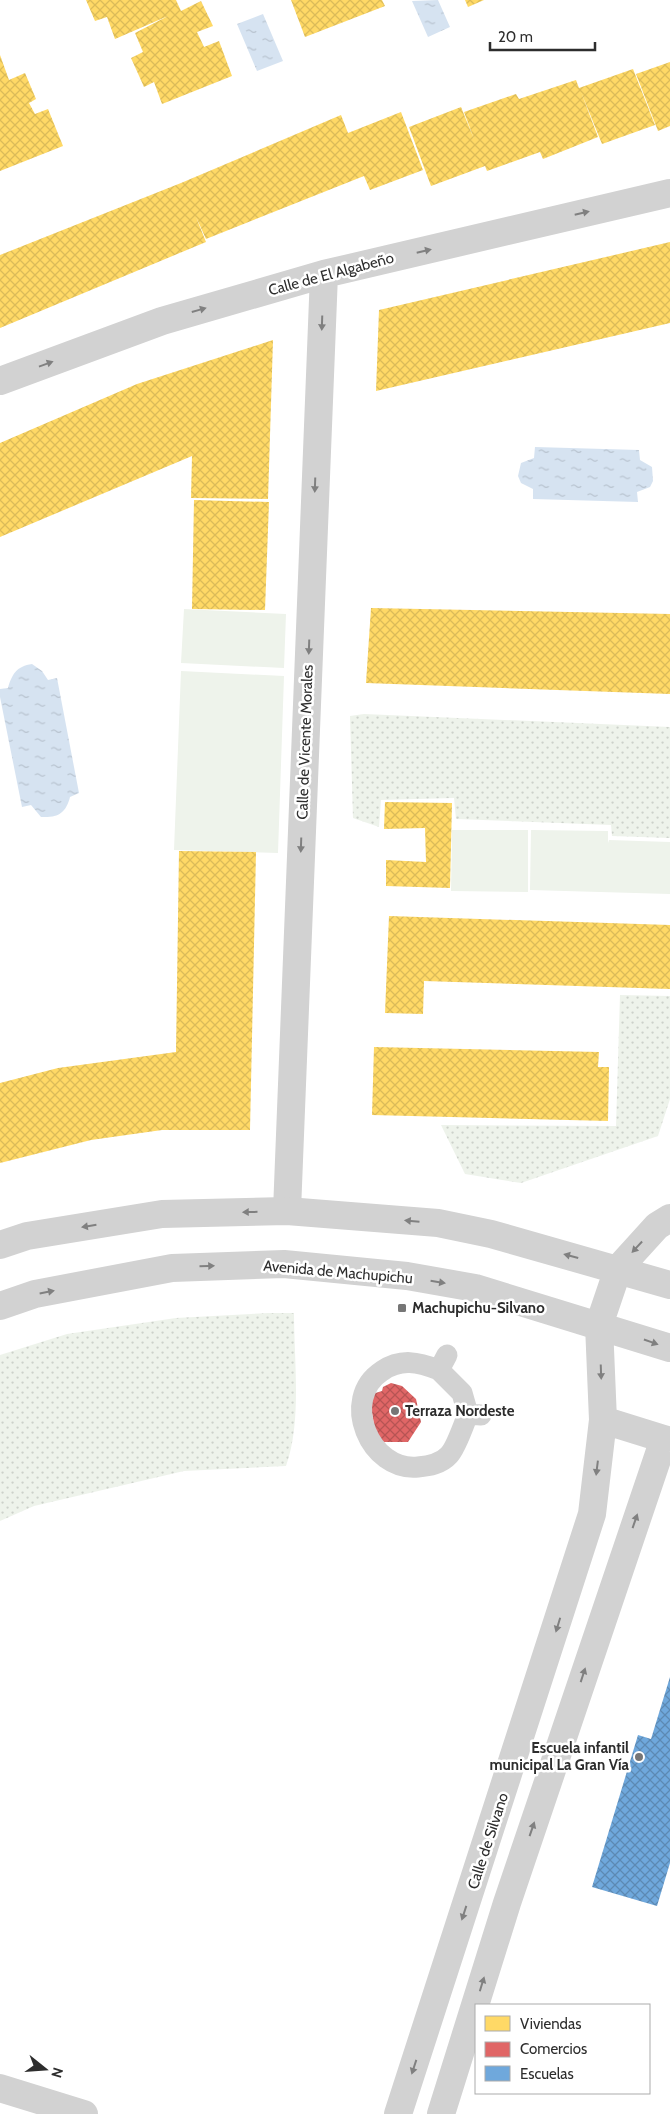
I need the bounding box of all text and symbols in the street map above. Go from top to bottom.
scale bar [490,20,595,52]
text: 20 m [498,28,533,46]
one-way arrow [574,209,589,217]
one-way arrow [416,247,431,255]
street label: Calle de El Algabeño [266,249,396,299]
one-way arrow [192,306,207,314]
one-way arrow [317,315,325,331]
one-way arrow [38,360,53,367]
one-way arrow [311,477,319,493]
one-way arrow [305,640,313,656]
street label: Calle de Vicente Morales [293,664,317,820]
one-way arrow [297,837,305,853]
one-way arrow [242,1208,258,1216]
one-way arrow [404,1217,420,1225]
one-way arrow [80,1222,96,1230]
one-way arrow [631,1241,643,1253]
one-way arrow [563,1252,578,1260]
street label: Avenida de Machupichu [263,1257,413,1287]
one-way arrow [199,1262,215,1270]
one-way arrow [431,1278,447,1286]
one-way arrow [39,1288,54,1296]
place label: Machupichu-Silvano [412,1299,545,1317]
marker: Machupichu-Silvano [396,1302,408,1314]
one-way arrow [644,1339,659,1346]
one-way arrow [598,1364,606,1380]
place label: Terraza Nordeste [405,1402,515,1420]
marker: Terraza Nordeste [389,1405,401,1417]
one-way arrow [593,1460,601,1476]
one-way arrow [631,1513,639,1528]
one-way arrow [553,1618,561,1633]
one-way arrow [580,1668,588,1683]
place label: Escuela infantil municipal La Gran Vía [490,1739,630,1774]
marker: Escuela infantil municipal La Gran Vía [633,1751,645,1763]
street label: Calle de Silvano [464,1791,512,1891]
one-way arrow [529,1822,536,1837]
one-way arrow [460,1905,467,1920]
one-way arrow [478,1976,486,1991]
legend [475,2004,650,2094]
text: Viviendas [520,2015,581,2033]
text: Comercios [520,2040,587,2058]
north arrow [20,2044,70,2094]
one-way arrow [409,2060,417,2075]
text: N [47,2065,67,2080]
text: Escuelas [520,2065,574,2083]

